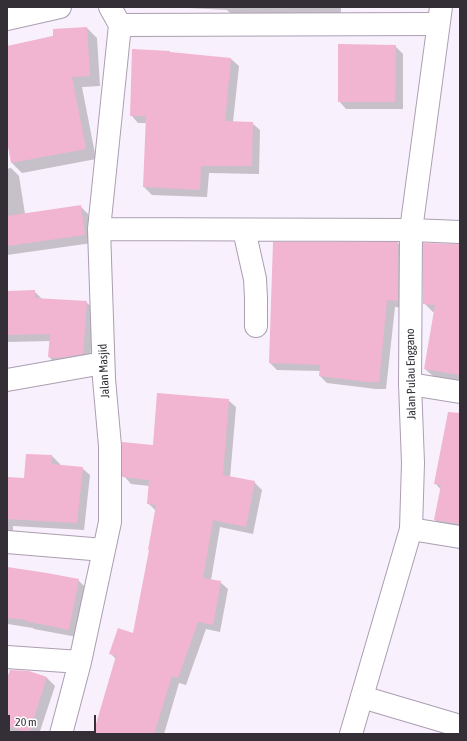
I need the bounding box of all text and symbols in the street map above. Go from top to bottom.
street label: Jalan Pulau Enggano [403,328,419,420]
street label: Jalan Masjid [95,343,113,399]
scale bar [10,707,98,733]
text: 20 m [15,715,37,729]

